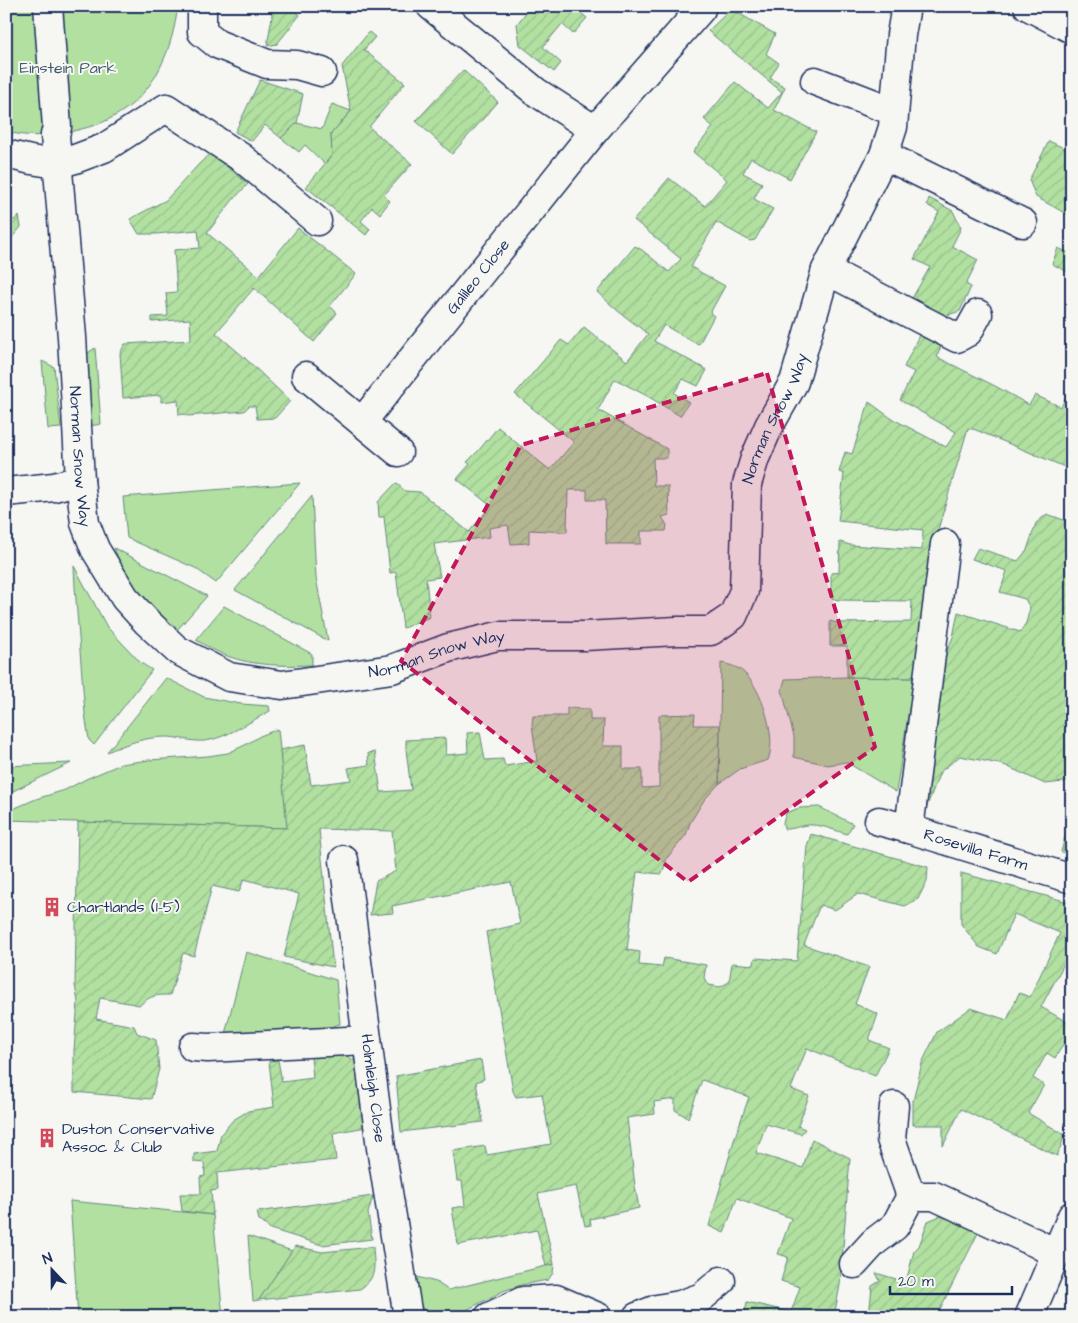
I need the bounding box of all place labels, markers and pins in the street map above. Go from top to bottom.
building icon: Chartlands (1-5) [41,896,63,918]
place label: Chartlands (1-5) [67,896,180,918]
place label: Duston Conservative Assoc & Club [62,1118,215,1158]
building icon: Duston Conservative Assoc & Club [36,1127,58,1149]

